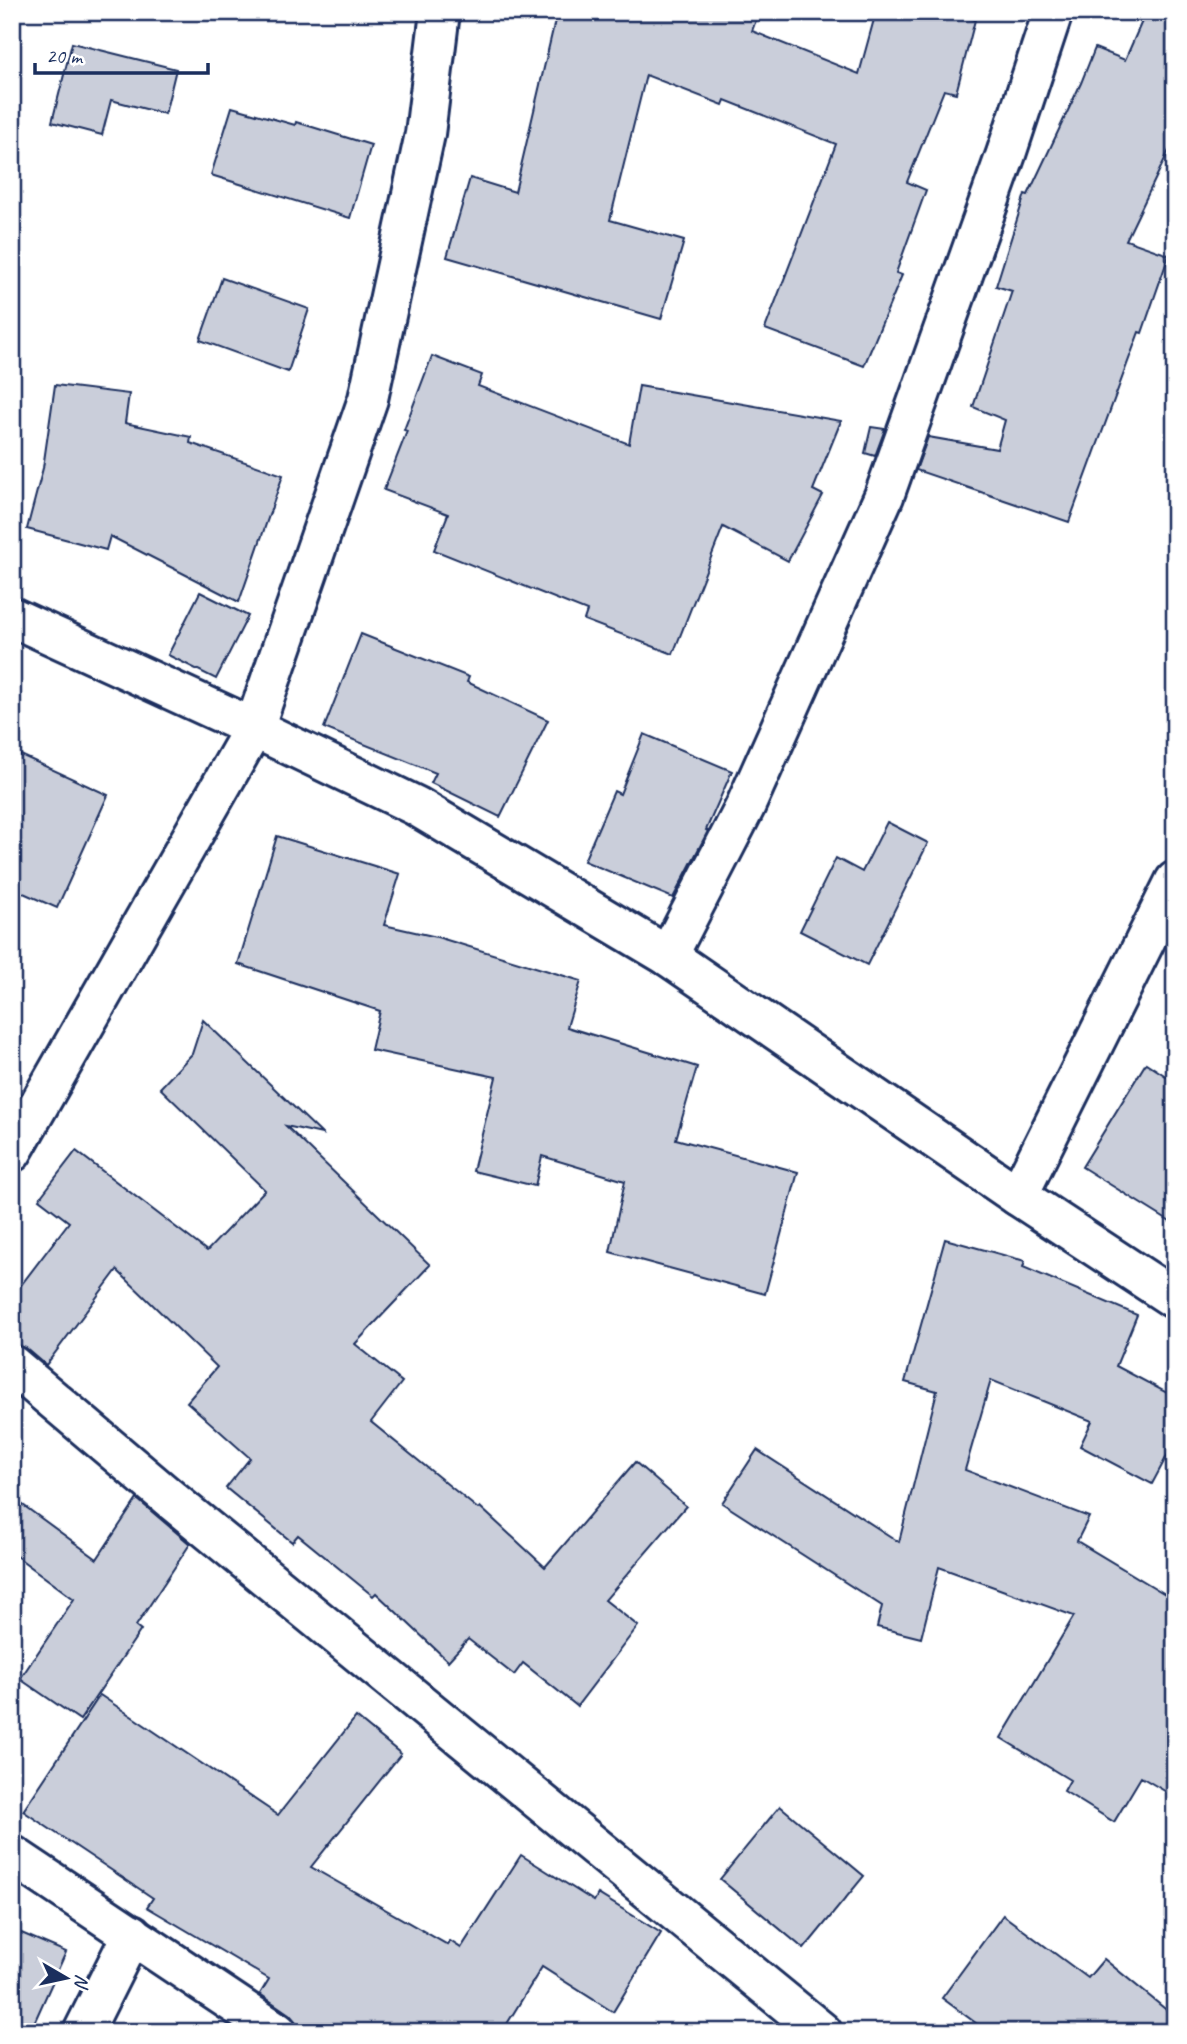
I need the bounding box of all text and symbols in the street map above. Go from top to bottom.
scale bar [35,32,208,76]
text: 20 m [46,43,84,69]
north arrow [32,1942,102,2012]
text: N [69,1973,95,1991]

